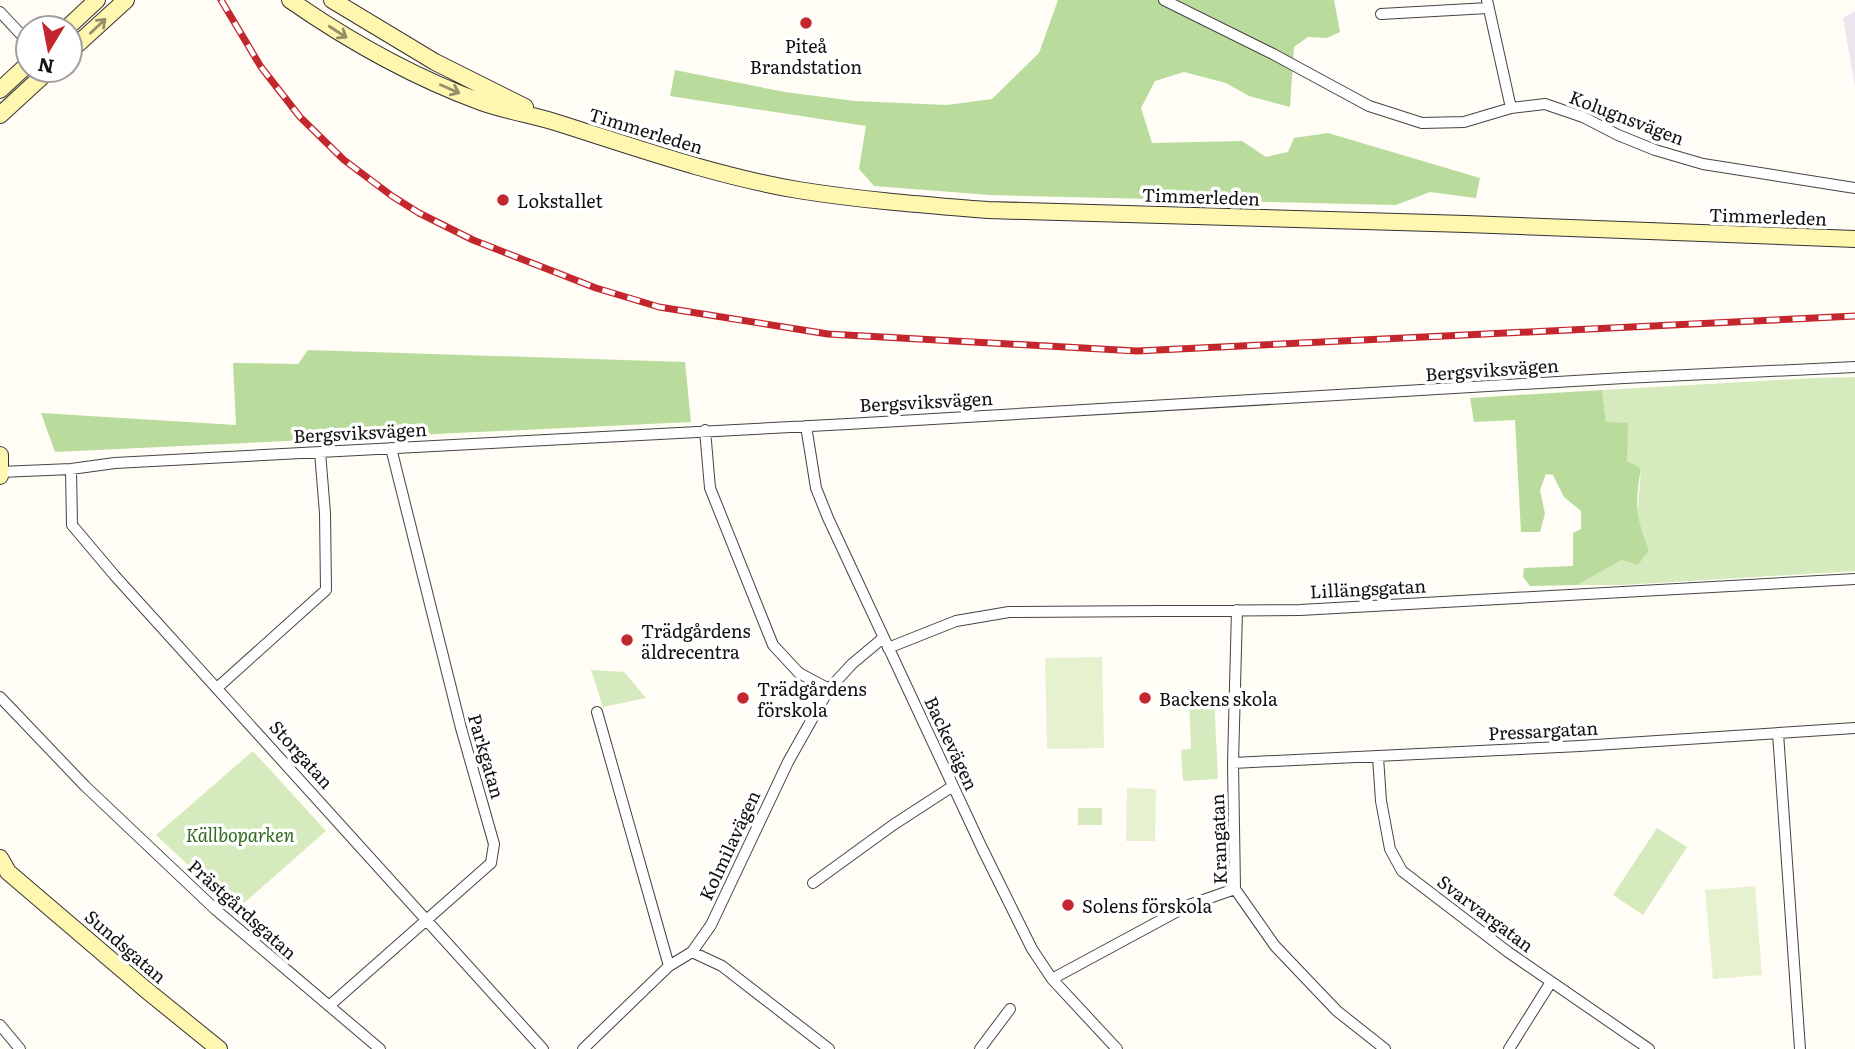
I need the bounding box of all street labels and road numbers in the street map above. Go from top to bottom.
street label: Kolugnsvägen [1566,83,1689,151]
street label: Timmerleden [586,100,707,160]
street label: Timmerleden [1141,180,1261,212]
street label: Timmerleden [1708,200,1828,232]
street label: Bergsviksvägen [1424,351,1560,387]
street label: Bergsviksvägen [859,384,994,418]
street label: Bergsviksvägen [293,415,428,449]
street label: Lillängsgatan [1309,571,1427,605]
street label: Backevägen [918,692,986,795]
street label: Parkgatan [462,710,512,802]
street label: Storgatan [264,714,340,794]
street label: Pressargatan [1487,714,1599,746]
street label: Kolmilavägen [692,785,766,905]
street label: Krangatan [1203,793,1233,885]
street label: Prästgårdsgatan [182,853,304,965]
street label: Svarvargatan [1432,868,1540,958]
street label: Sundsgatan [79,903,173,989]

